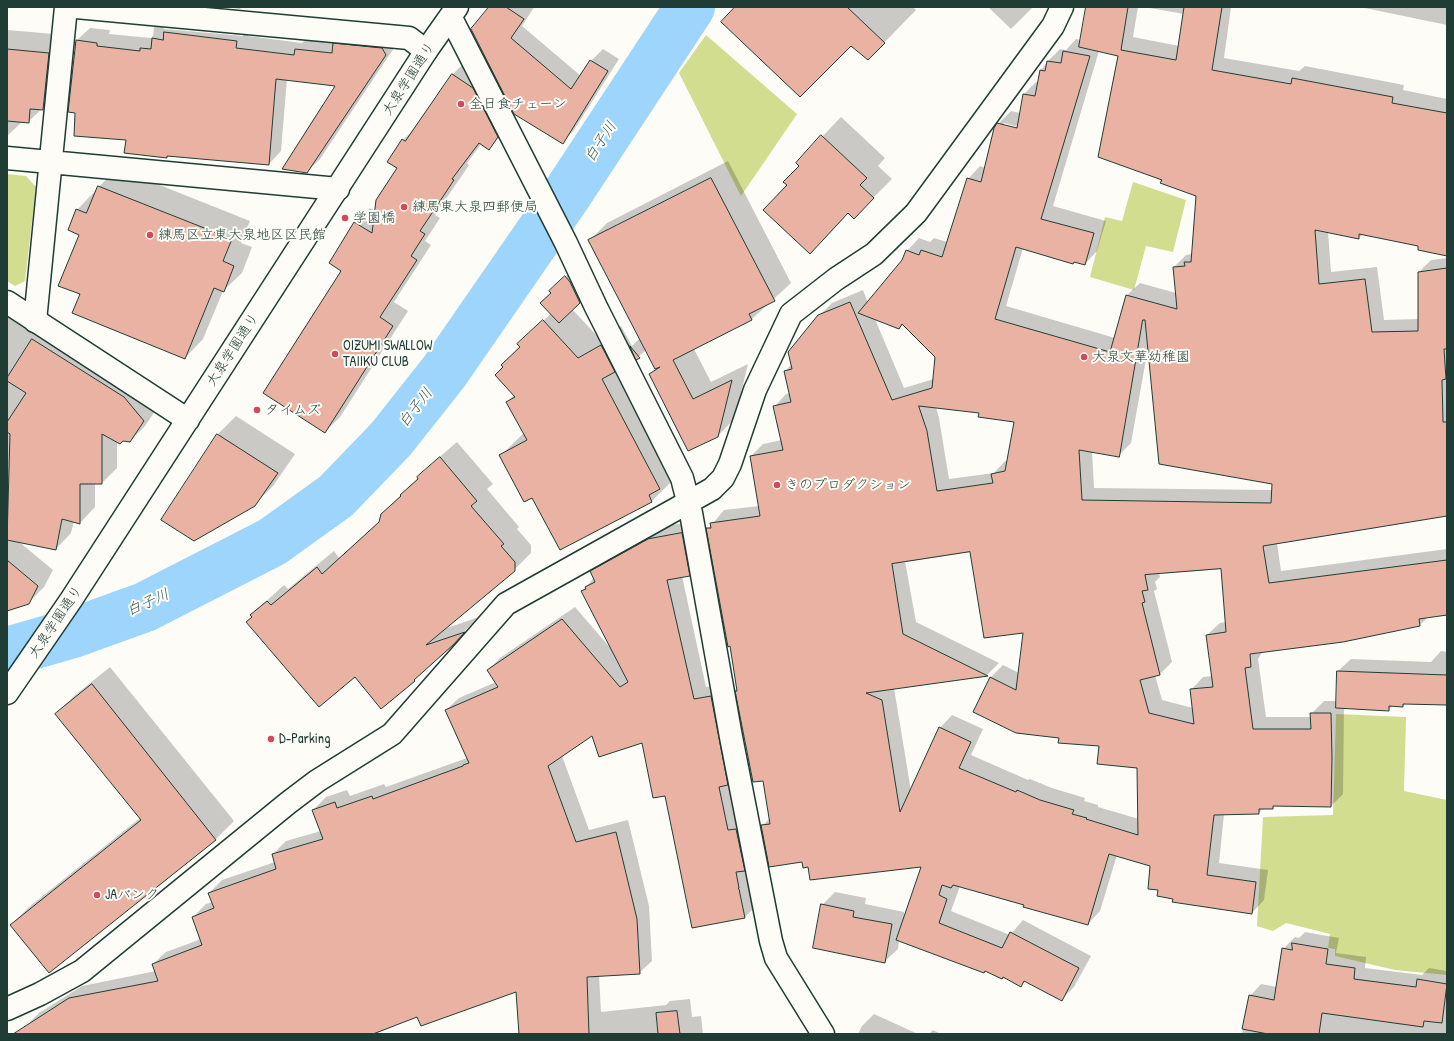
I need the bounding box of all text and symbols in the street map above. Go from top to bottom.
street label: 大泉学園通り [379,39,439,119]
place label: 全日食チェーン [469,96,567,112]
marker: 全日食チェーン [456,99,466,109]
water label: 白子川 [581,118,621,166]
place label: 練馬東大泉四郵便局 [412,199,538,215]
marker: 練馬東大泉四郵便局 [399,202,409,212]
place label: 学園橋 [353,210,395,226]
marker: 学園橋 [340,213,350,223]
place label: 練馬区立東大泉地区区民館 [158,227,326,243]
marker: 練馬区立東大泉地区区民館 [145,230,155,240]
street label: 大泉学園通り [203,310,263,390]
place label: OIZUMI SWALLOW TAIIKU CLUB [343,338,432,370]
marker: OIZUMI SWALLOW TAIIKU CLUB [330,349,340,359]
place label: 大泉文華幼稚園 [1092,349,1190,365]
marker: 大泉文華幼稚園 [1079,352,1089,362]
water label: 白子川 [395,385,437,431]
place label: タイムズ [265,402,321,418]
marker: タイムズ [252,405,262,415]
place label: きのプロダクション [785,477,911,493]
marker: きのプロダクション [772,480,782,490]
street label: 大泉学園通り [26,582,86,662]
water label: 白子川 [124,586,172,620]
place label: D-Parking [279,731,330,747]
marker: D-Parking [266,734,276,744]
place label: JAバンク [105,887,159,903]
marker: JAバンク [92,890,102,900]

